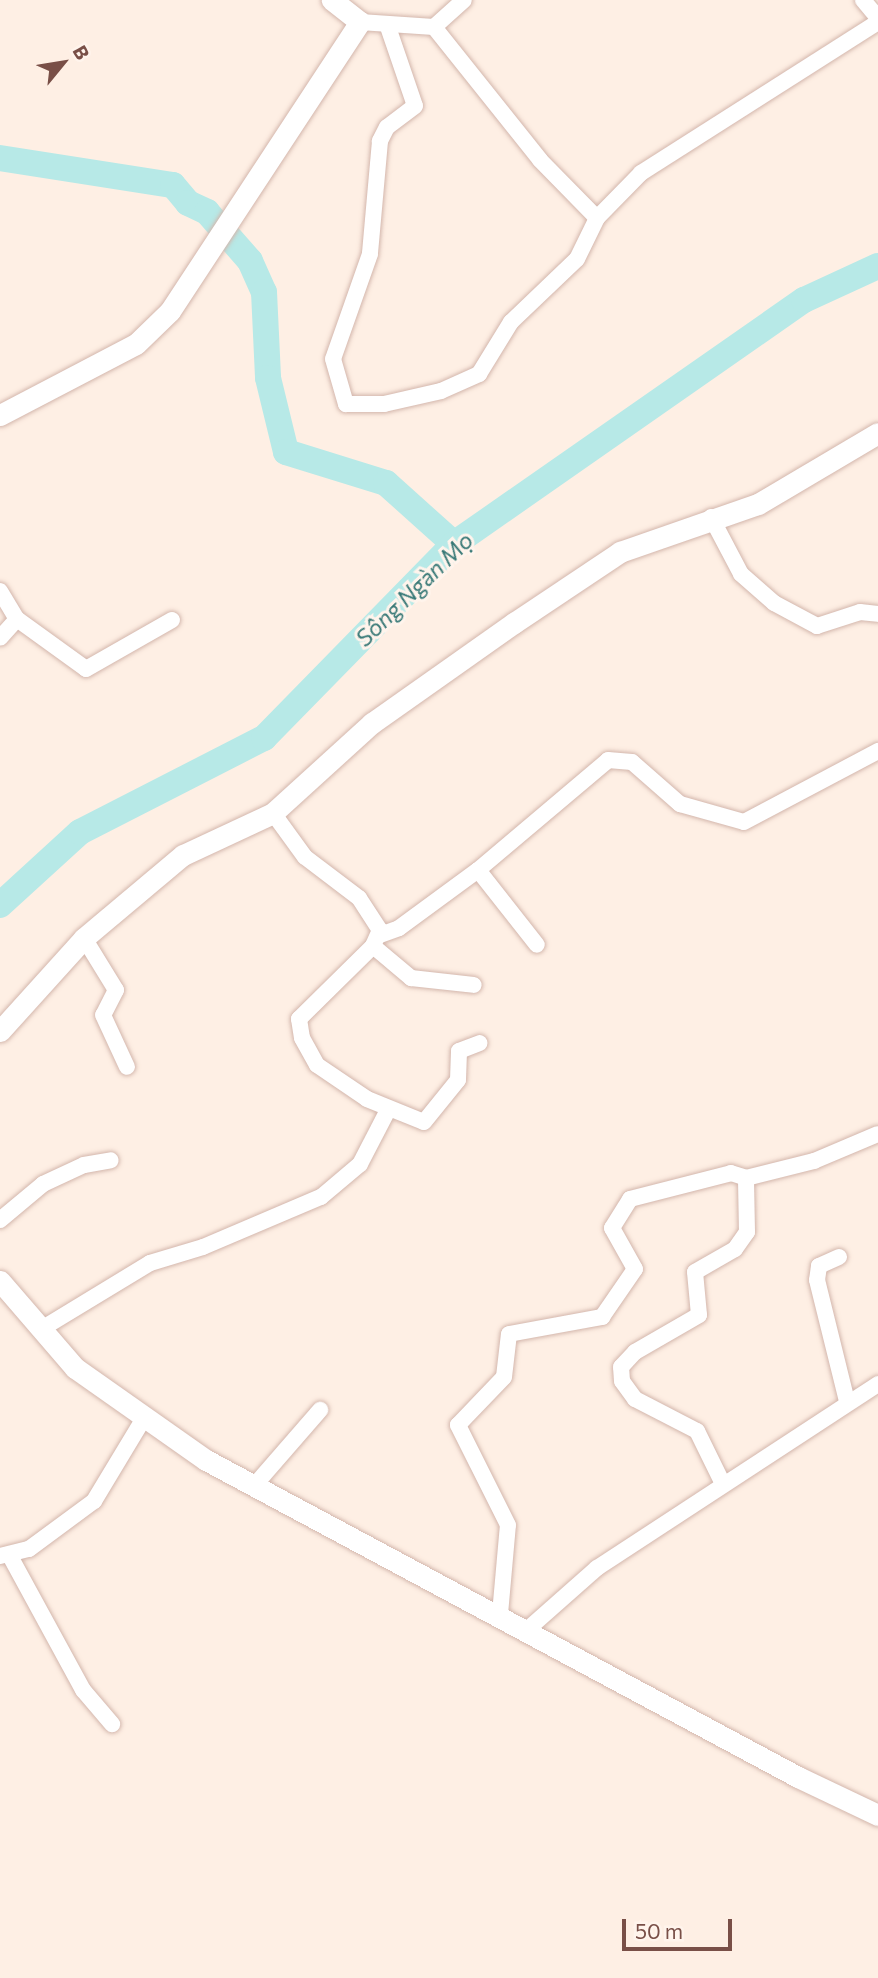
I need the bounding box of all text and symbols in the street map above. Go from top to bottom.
north arrow [28,28,98,98]
text: B [69,41,95,63]
water label: Sông Ngàn Mọ [350,526,478,652]
scale bar [626,1904,736,1948]
text: 50 m [635,1918,683,1943]

